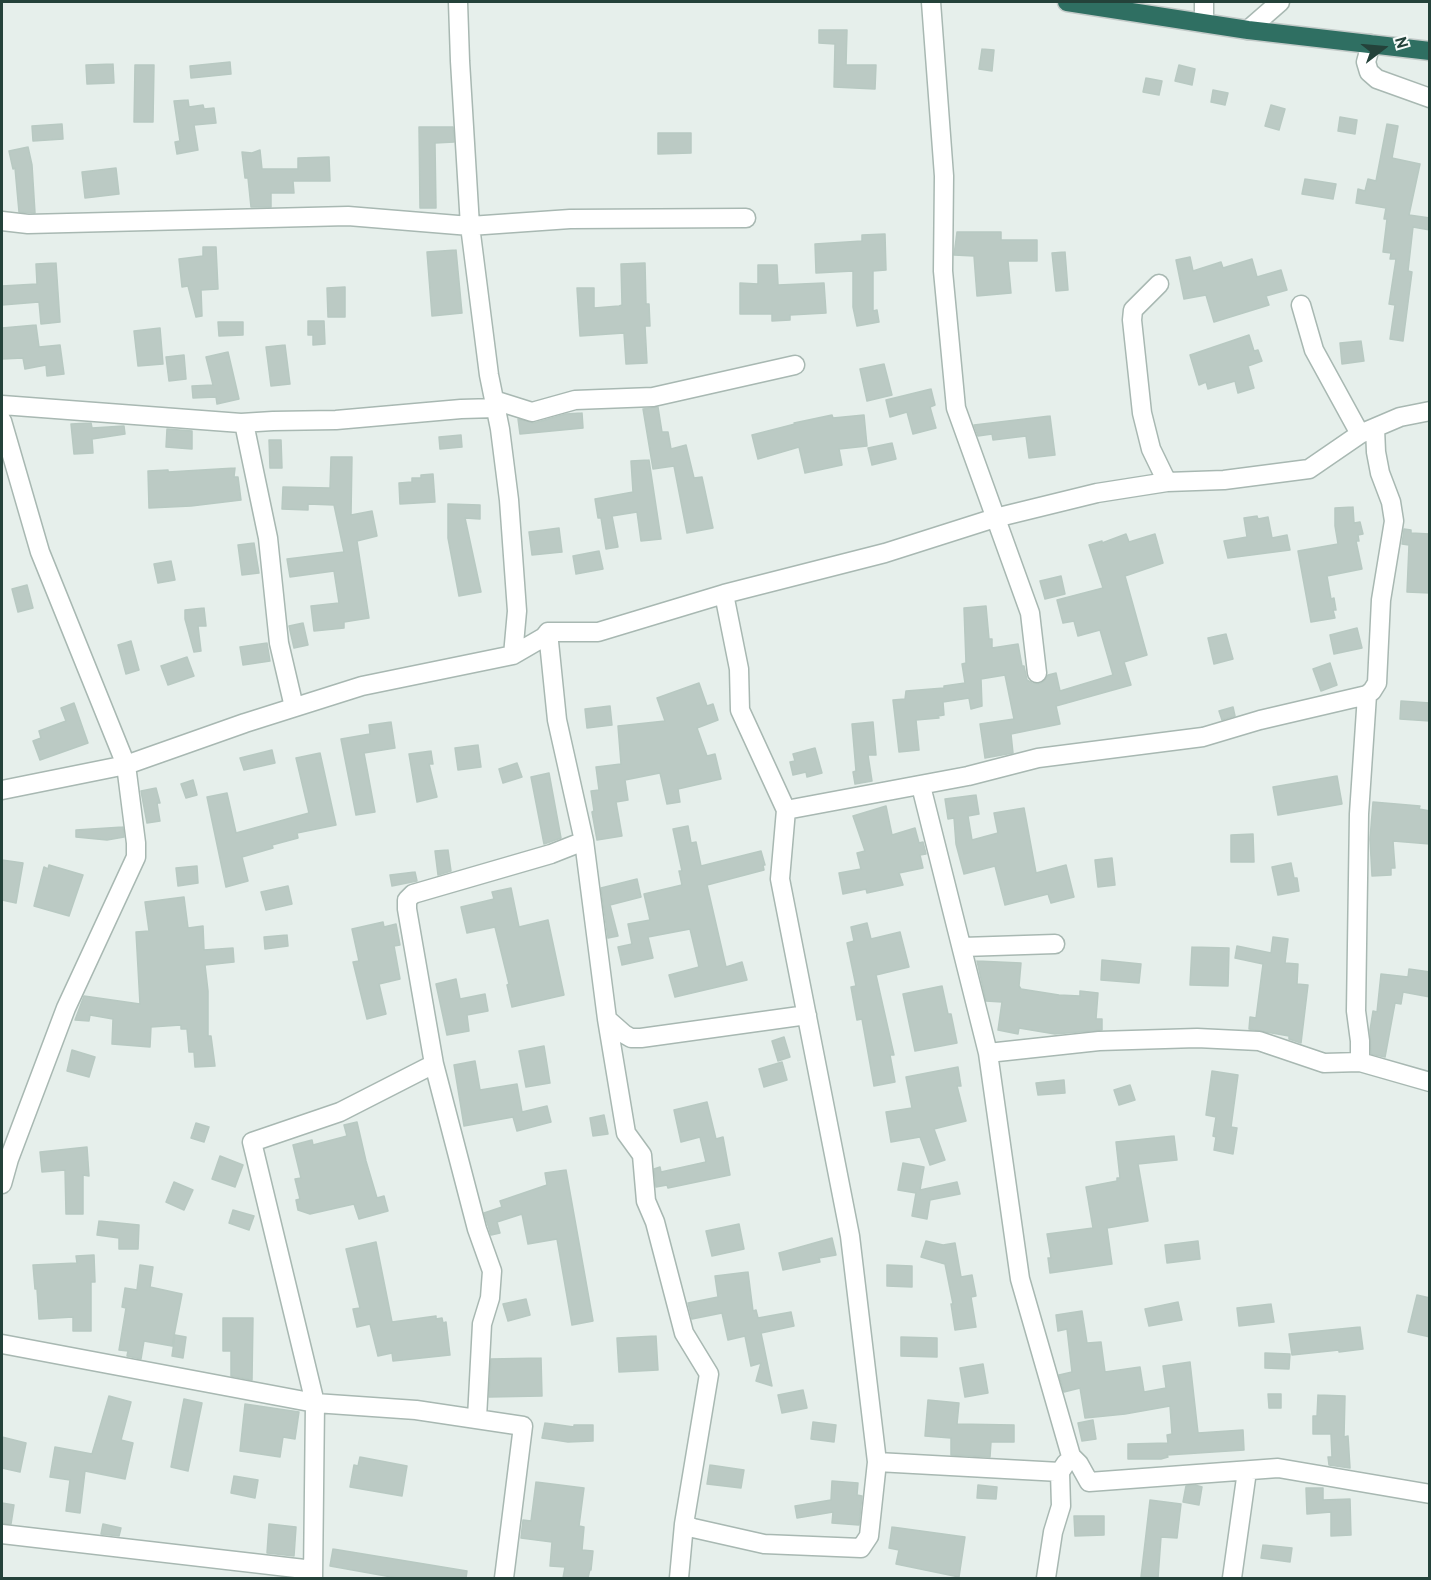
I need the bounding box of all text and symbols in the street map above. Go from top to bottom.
north arrow [1353,18,1413,78]
text: N [1389,35,1412,51]

